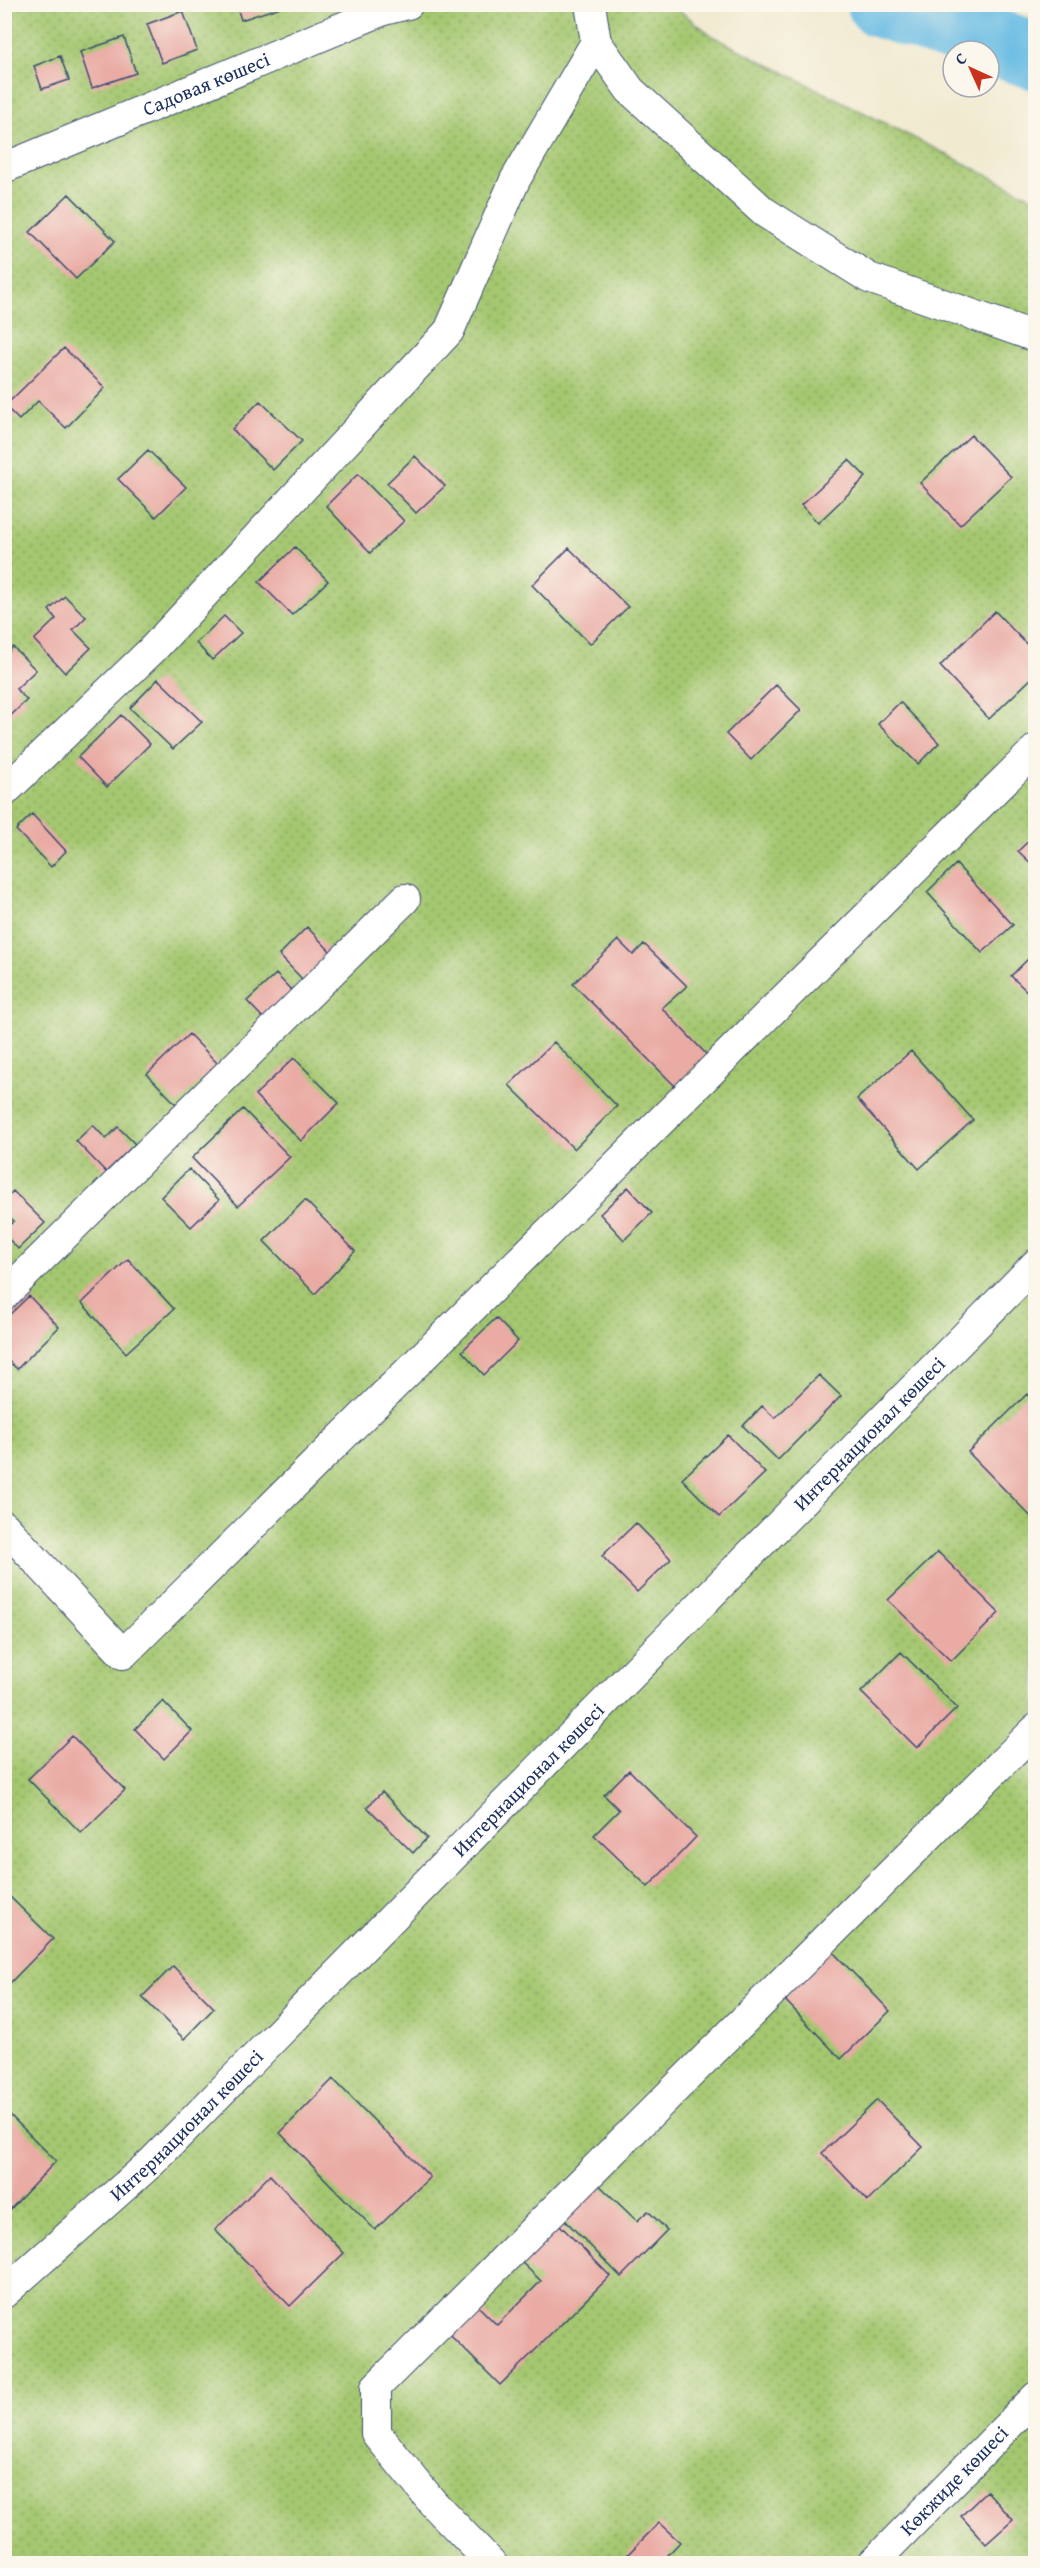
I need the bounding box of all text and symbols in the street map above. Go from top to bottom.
north arrow [941,39,1001,99]
street label: Садовая көшесі [138,44,274,123]
text: С [949,47,972,70]
street label: Интернационал көшесі [786,1349,952,1517]
street label: Интернационал көшесі [445,1696,611,1863]
street label: Интернационал көшесі [103,2042,270,2207]
street label: Көкжиде көшесі [893,2418,1015,2542]

